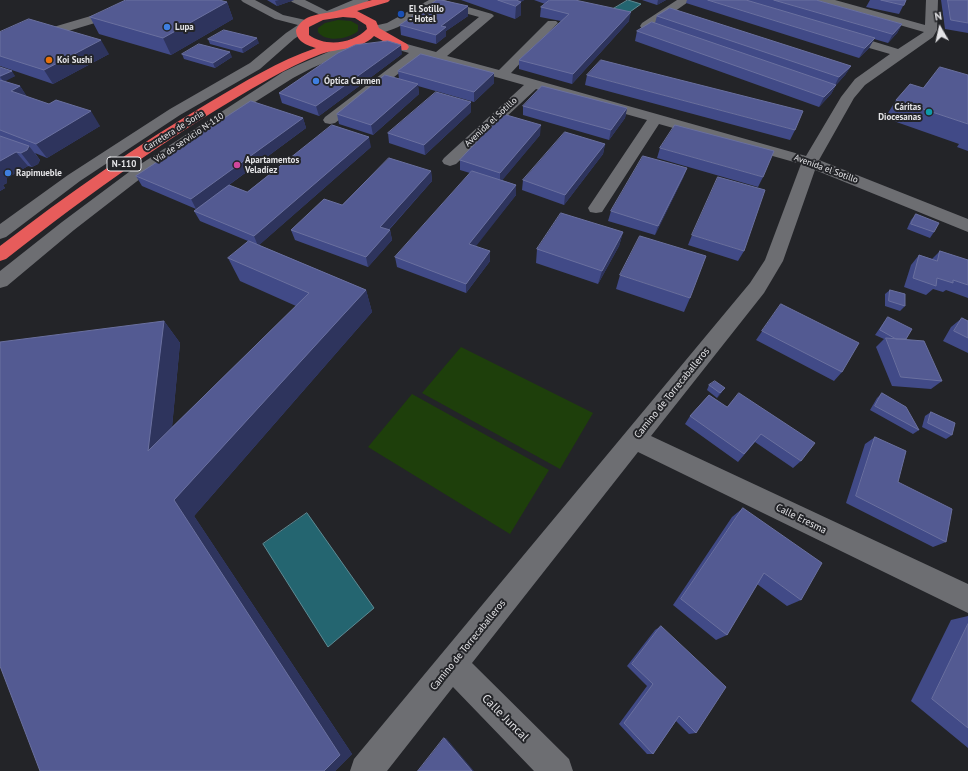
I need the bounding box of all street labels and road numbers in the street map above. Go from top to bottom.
street label: Avenida el Sotillo [463,95,519,149]
street label: Carretera de Soria [142,108,206,154]
street label: Vía de servicio N-110 [152,111,226,165]
street label: Avenida el Sotillo [792,152,860,186]
road number: N-110 [107,157,141,171]
street label: Camino de Torrecaballeros [632,345,712,441]
street label: Calle Eresma [774,502,828,536]
street label: Camino de Torrecaballeros [428,597,508,693]
street label: Calle Juncal [479,692,531,744]

